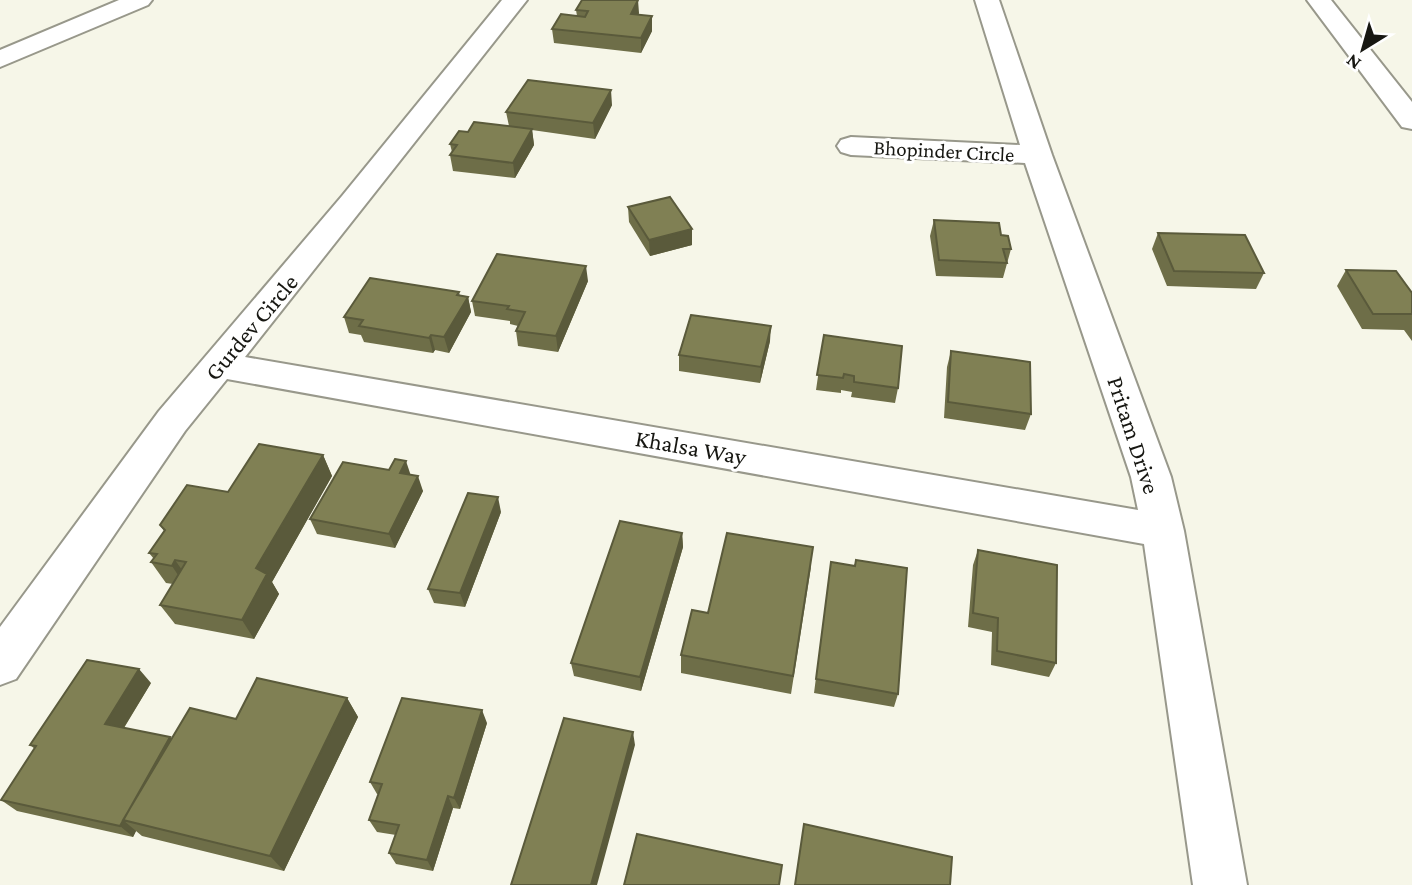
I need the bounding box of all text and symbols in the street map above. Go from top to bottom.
north arrow [1328,14,1398,84]
text: N [1342,50,1365,74]
street label: Bhopinder Circle [873,135,1015,167]
street label: Gurdev Circle [199,269,303,385]
street label: Pritam Drive [1102,373,1166,497]
street label: Khalsa Way [633,424,749,470]

